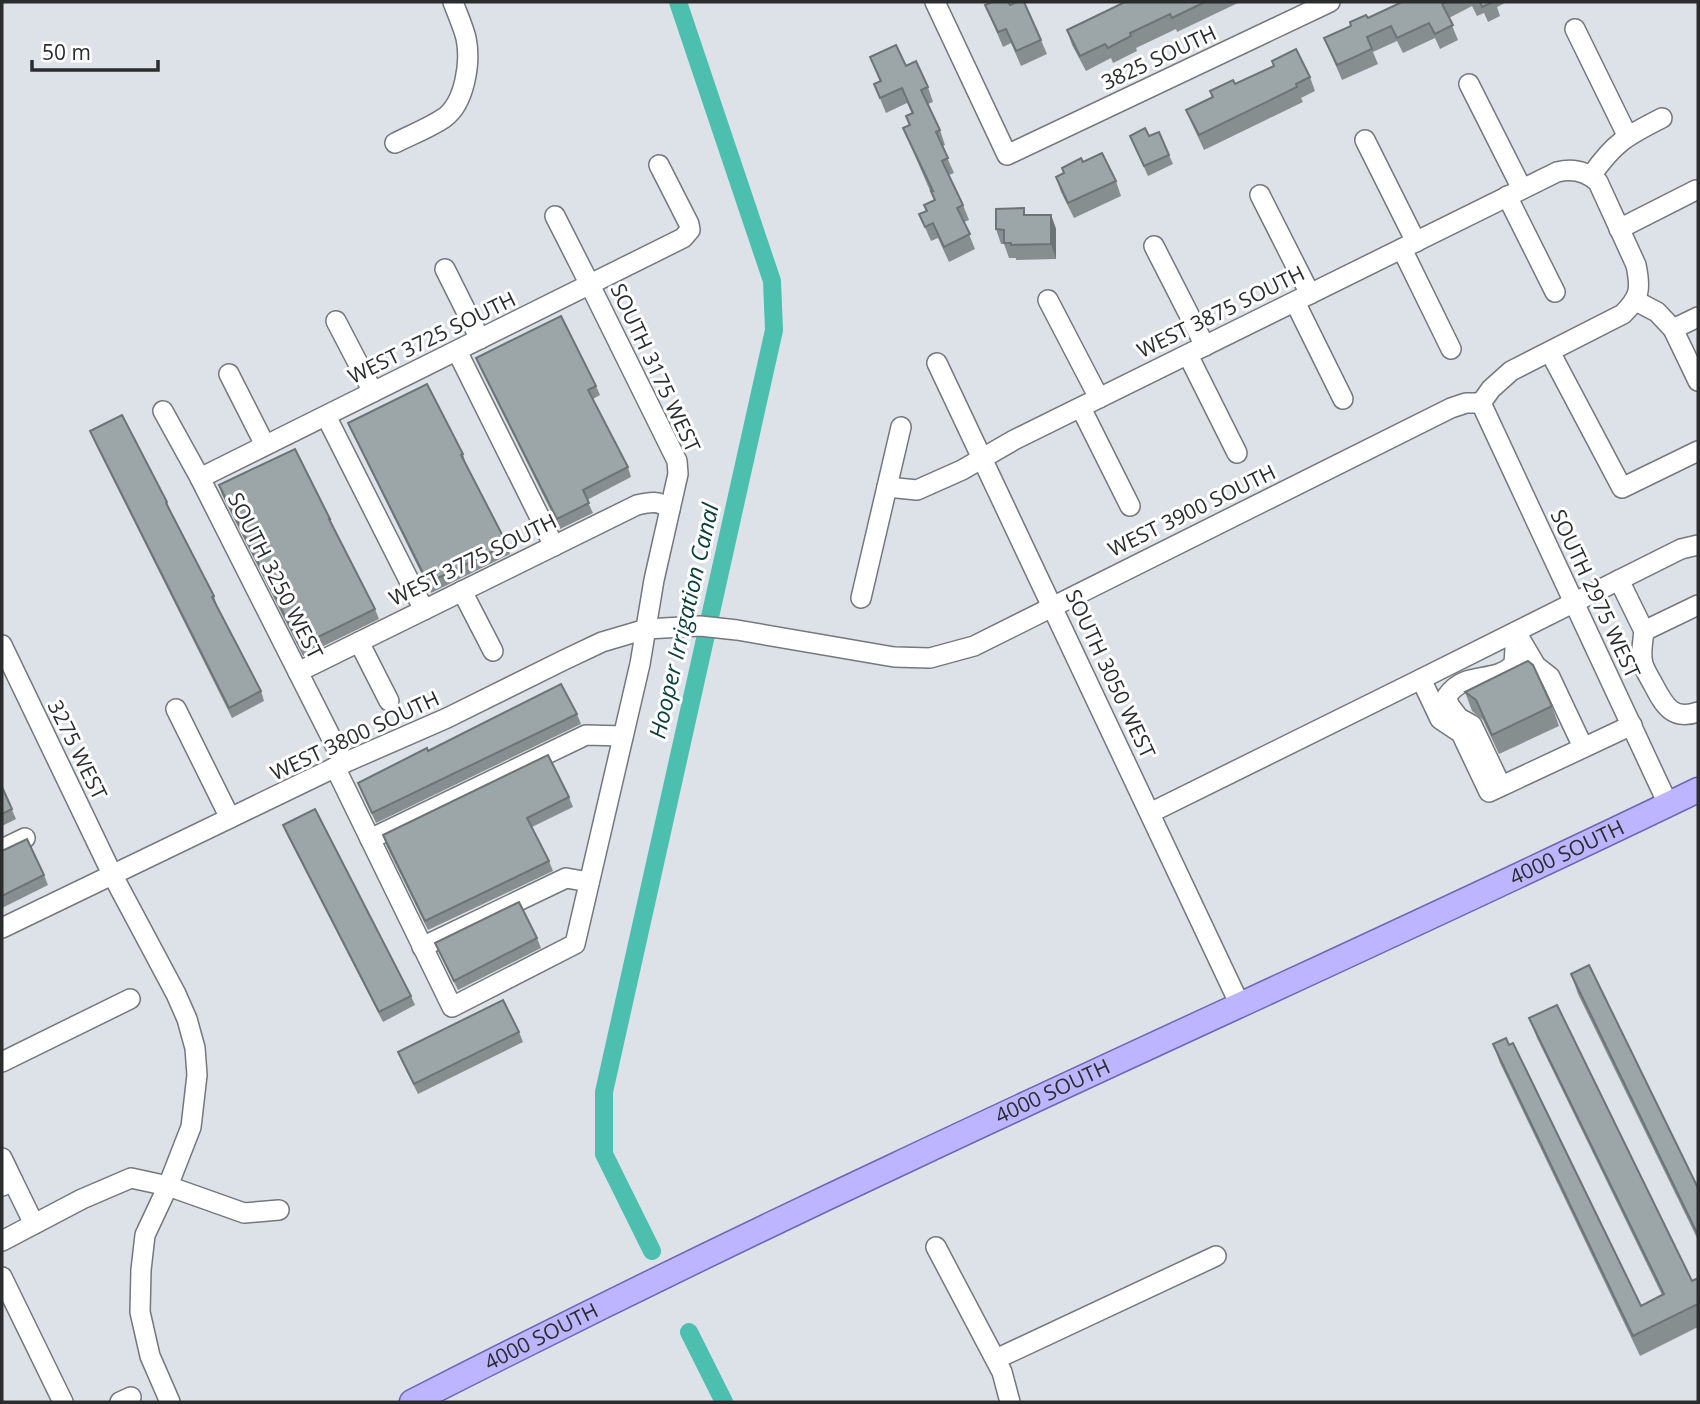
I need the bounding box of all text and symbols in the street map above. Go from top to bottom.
street label: 3825 SOUTH [1097,18,1221,96]
scale bar [32,28,158,72]
text: 50 m [42,38,91,66]
street label: WEST 3875 SOUTH [1132,258,1309,364]
street label: SOUTH 3175 WEST [604,279,708,457]
street label: WEST 3725 SOUTH [343,284,520,390]
street label: WEST 3900 SOUTH [1103,457,1280,563]
street label: SOUTH 3250 WEST [222,488,330,664]
water label: Hooper Irrigation Canal [640,499,726,742]
street label: SOUTH 2975 WEST [1544,505,1648,683]
street label: WEST 3775 SOUTH [384,506,561,612]
street label: SOUTH 3050 WEST [1059,585,1163,763]
street label: WEST 3800 SOUTH [266,684,444,787]
street label: 3275 WEST [42,695,114,804]
street label: 4000 SOUTH [1505,813,1628,891]
street label: 4000 SOUTH [990,1052,1114,1129]
street label: 4000 SOUTH [479,1296,603,1376]

